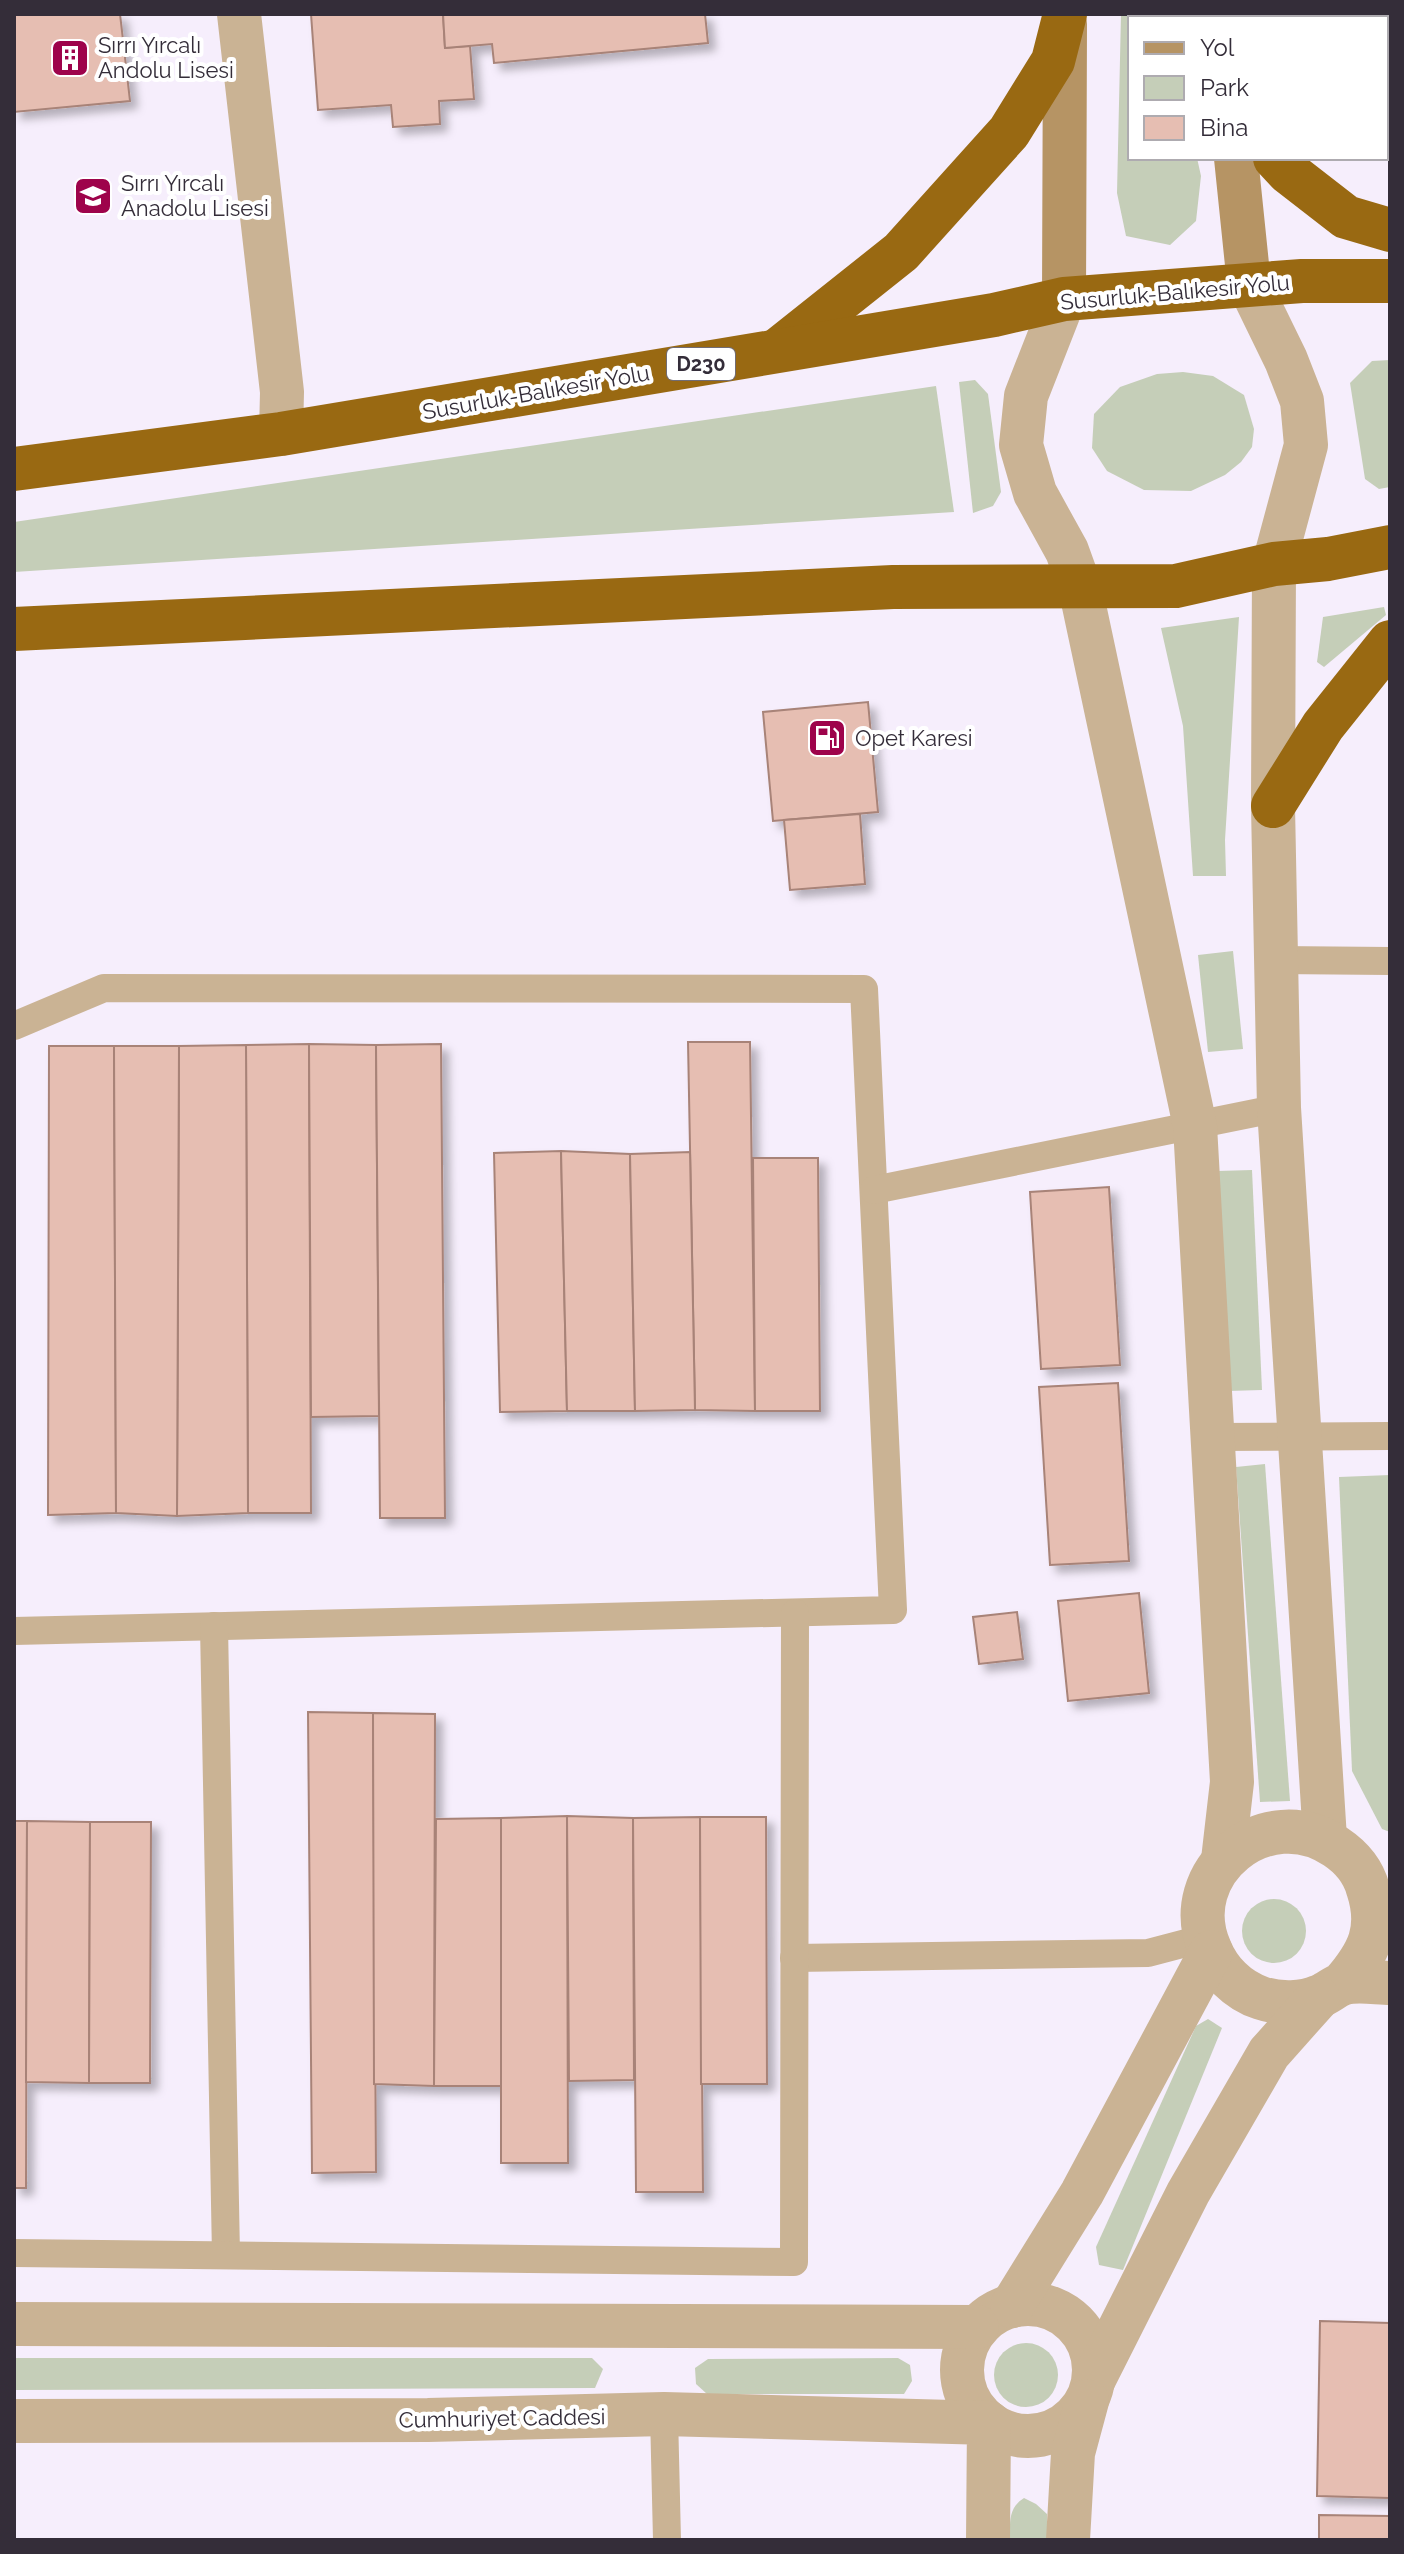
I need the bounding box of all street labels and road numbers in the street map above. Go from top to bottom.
street label: Susurluk-Balıkesir Yolu [1059,269,1291,315]
road number: D230 [667,348,735,380]
street label: Susurluk-Balıkesir Yolu [420,359,652,425]
street label: Cumhuriyet Caddesi [398,2403,606,2433]

